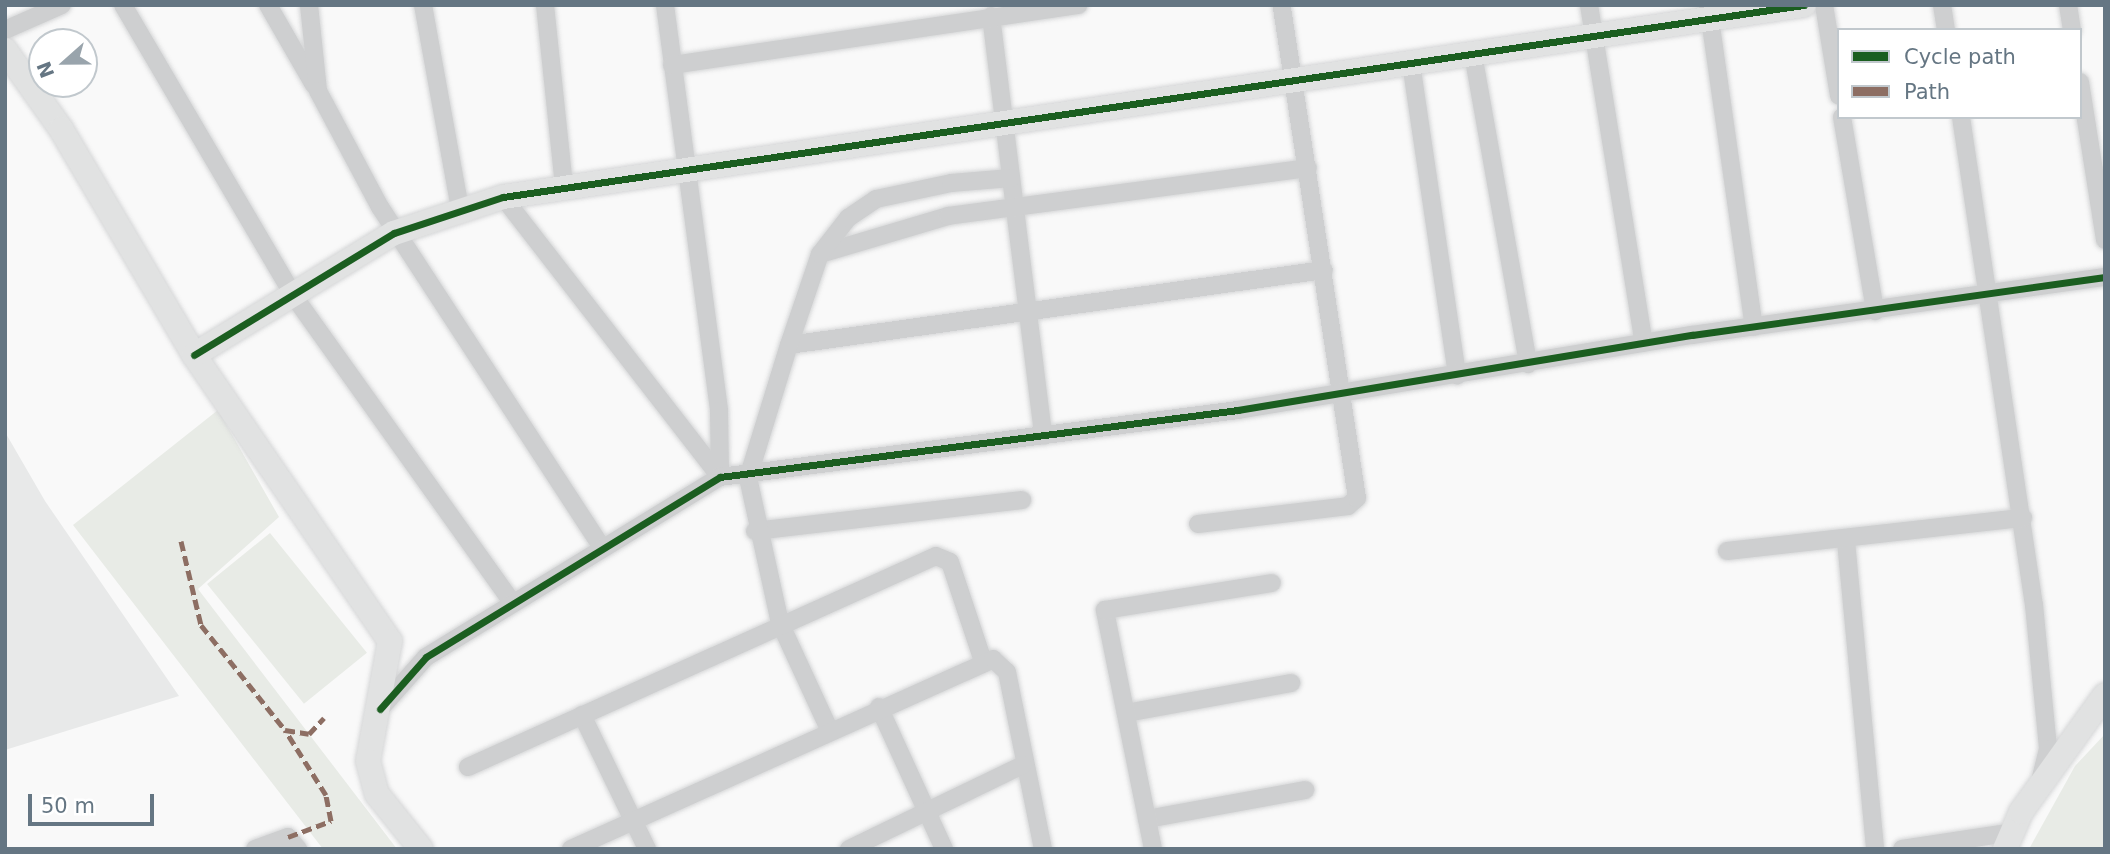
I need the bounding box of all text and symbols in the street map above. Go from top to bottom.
north arrow [28,28,98,98]
legend [1837,28,2082,119]
text: Cycle path [1904,45,2016,69]
text: N [32,58,58,81]
text: Path [1904,80,1950,104]
scale bar [32,780,158,824]
text: 50 m [41,794,95,818]

